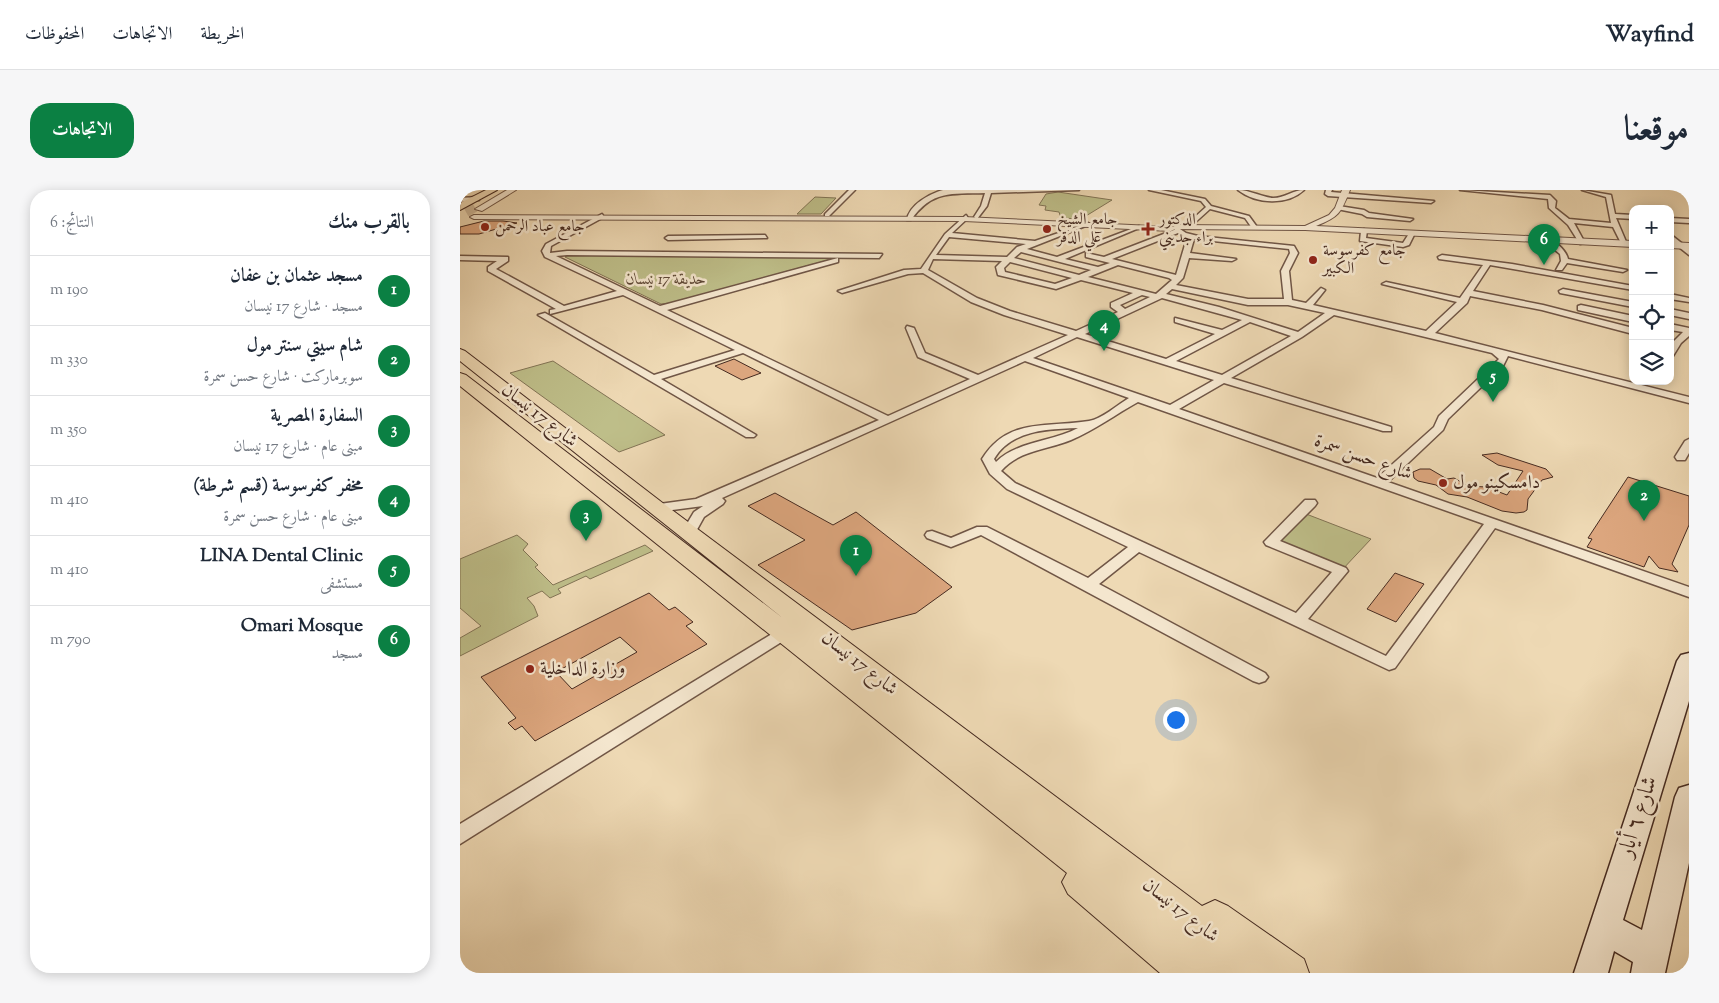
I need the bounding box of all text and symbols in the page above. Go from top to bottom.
text: Wayfind [1606,18,1694,52]
text: المحفوظات [25,22,84,48]
text: الاتجاهات [112,22,172,48]
text: الخريطة [200,22,244,48]
button: الاتجاهات [30,103,134,158]
text: موقعنا [1624,105,1689,156]
map controls [1629,205,1674,385]
button: + [1629,205,1674,250]
text: بالقرب منك [328,208,410,238]
place label: جامع الشيخ علي الدقر [1055,209,1117,252]
place label: الدكتور براء جديني [1157,209,1213,251]
text: النتائج: 6 [50,212,94,235]
place label: جامع عباد الرحمن [495,216,585,241]
marker: جامع عباد الرحمن [479,221,491,233]
marker: الدكتور براء جديني [1141,222,1155,236]
marker: جامع الشيخ علي الدقر [1041,223,1053,235]
pin: 6 [1528,224,1560,265]
place label: جامع كفرسوسة الكبير [1321,240,1406,281]
button: − [1629,250,1674,295]
marker: جامع كفرسوسة الكبير [1307,254,1319,266]
text: مسجد عثمان بن عفان [230,263,363,290]
park label: حديقة 17 نيسان [626,269,706,292]
text: 190 m [50,279,88,302]
text: 1 [391,279,397,302]
button: locate [1629,295,1674,340]
text: مسجد · شارع 17 نيسان [244,296,363,319]
pin: 4 [1088,310,1120,351]
text: شام سيتي سنتر مول [247,333,363,360]
button: layers [1629,340,1674,385]
text: 330 m [50,349,88,372]
text: 2 [390,349,398,372]
pin: 5 [1477,361,1509,402]
text: سوبرماركت · شارع حسن سمرة [203,366,363,389]
street label: شارع 17 نيسان [495,377,583,455]
text: السفارة المصرية [270,403,363,430]
text: 350 m [50,419,87,442]
text: 3 [391,419,397,442]
street label: شارع حسن سمرة [1310,428,1416,488]
text: مبنى عام · شارع 17 نيسان [233,436,363,459]
place label: دامسكينو مول [1453,470,1540,497]
text: مخفر كفرسوسة (قسم شرطة) [193,473,363,500]
marker: دامسكينو مول [1437,477,1449,489]
pin: 2 [1628,480,1660,521]
text: 410 m [50,489,88,512]
text: 4 [390,489,398,512]
pin: 3 [570,500,602,541]
text: مبنى عام · شارع حسن سمرة [223,506,363,529]
pin: 1 [840,535,872,576]
text: LINA Dental Clinic [200,543,363,570]
text: 410 m [50,559,88,582]
text: 5 [391,559,397,582]
text: مستشفى [320,573,363,596]
text: Omari Mosque [241,613,363,640]
street label: شارع 17 نيسان [815,625,903,703]
text: 790 m [50,629,91,652]
text: 6 [390,629,398,652]
text: مسجد [332,643,363,666]
place label: وزارة الداخلية [540,656,625,683]
marker: وزارة الداخلية [524,663,536,675]
your location [1163,707,1189,733]
street label: شارع ٦ أيار [1608,772,1667,864]
street label: شارع 17 نيسان [1136,872,1224,950]

